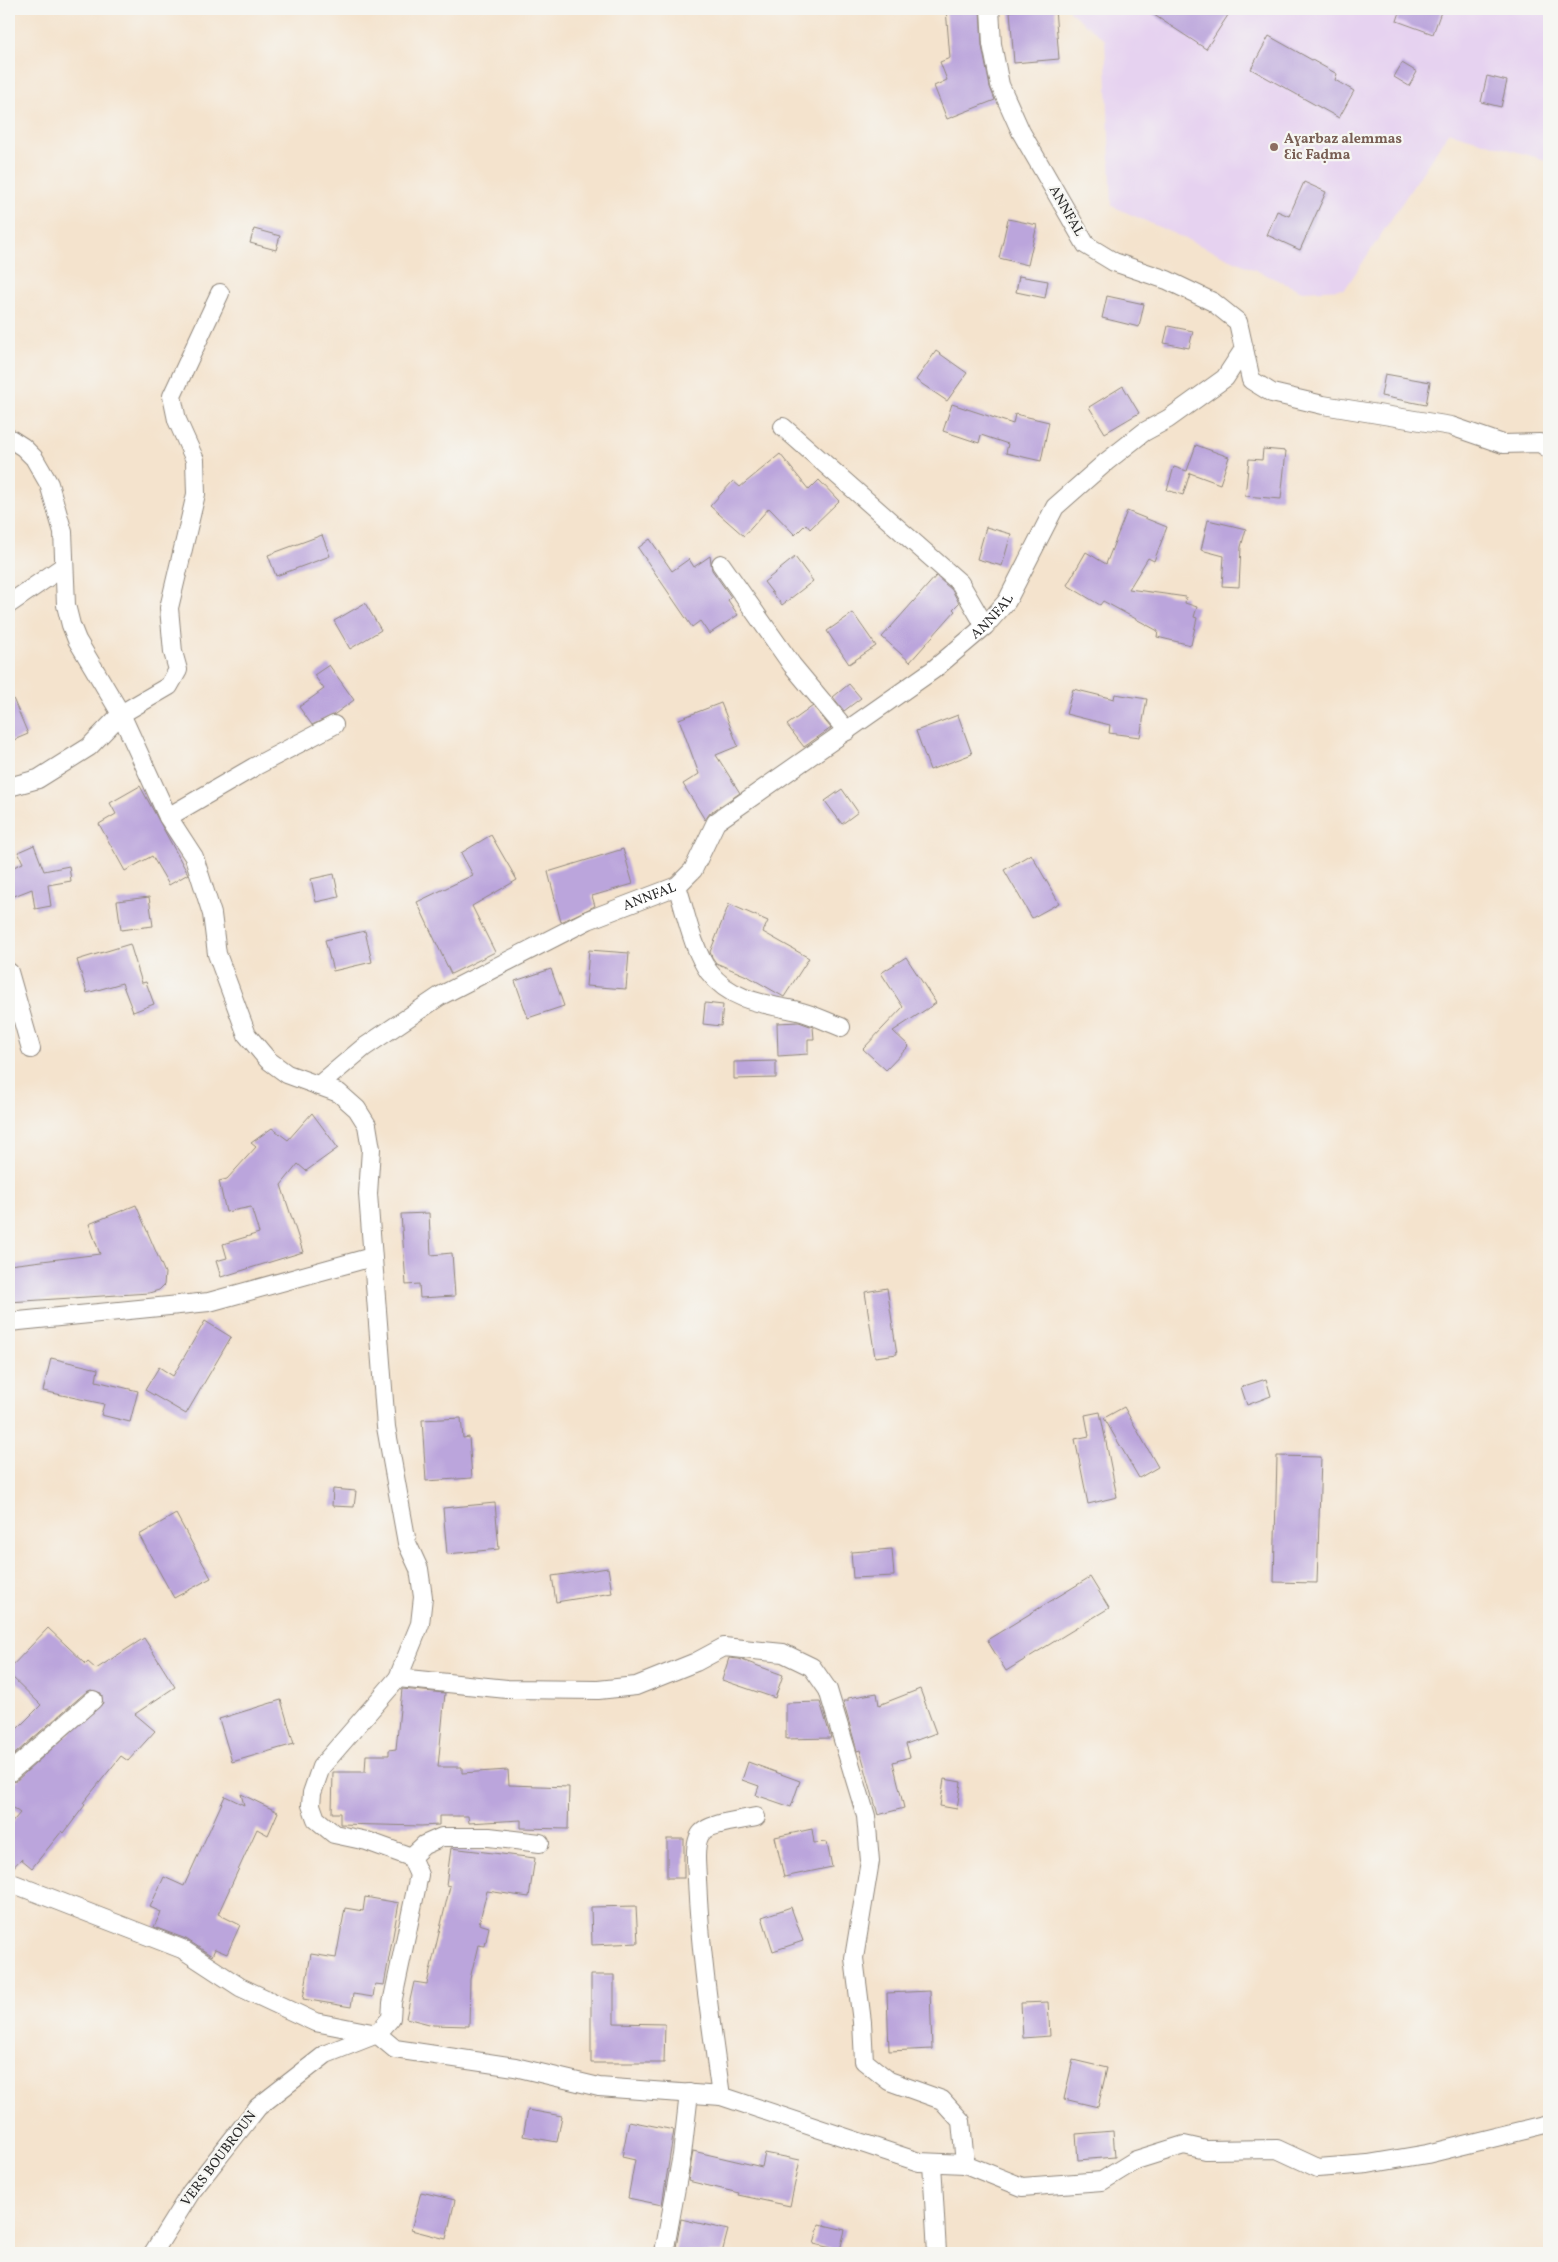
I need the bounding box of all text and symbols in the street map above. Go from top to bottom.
place label: Aɣarbaz alemmas Ɛic Faḍma [1284,130,1402,165]
marker: Aɣarbaz alemmas Ɛic Faḍma [1268,141,1280,153]
street label: ANNFAL [1044,182,1088,240]
street label: ANNFAL [967,591,1018,644]
street label: ANNFAL [620,878,679,915]
street label: VERS BOUBROUN [177,2107,261,2211]

